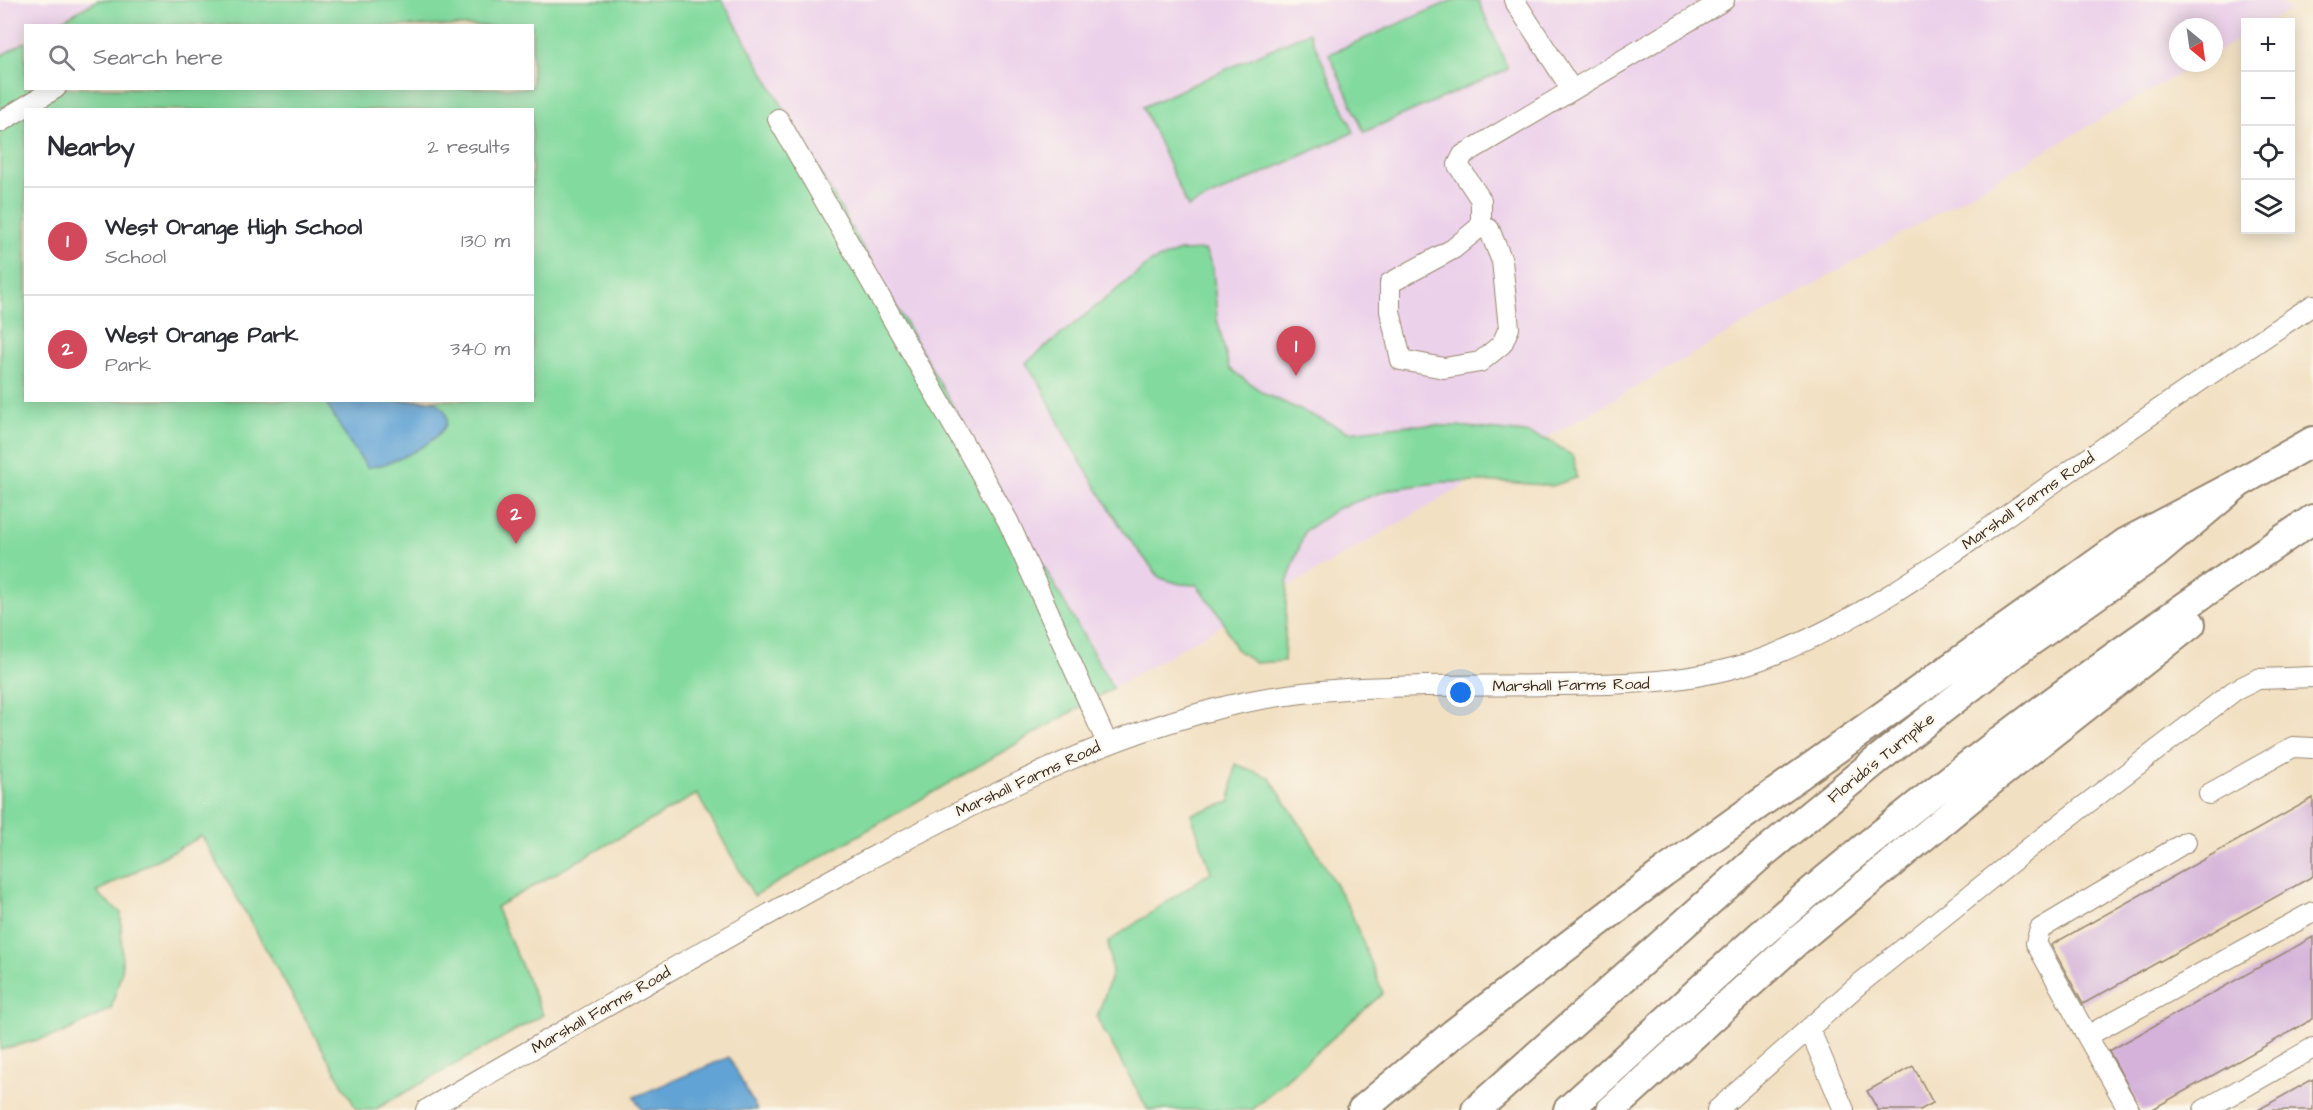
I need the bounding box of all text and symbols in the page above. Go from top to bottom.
north arrow [2169,18,2223,72]
map controls [2241,18,2295,234]
button: + [2241,18,2295,72]
search box [24,24,534,90]
icon: search [45,41,78,74]
text: Search here [93,42,223,73]
button: − [2241,72,2295,126]
button: locate [2241,126,2295,180]
text: Nearby [48,129,135,165]
text: 2 results [427,133,510,161]
button: layers [2241,180,2295,234]
text: West Orange High School [105,212,362,243]
text: 1 [66,227,69,255]
text: 130 m [461,227,510,255]
text: School [105,243,166,271]
text: West Orange Park [105,320,298,351]
pin: 1 [1276,326,1316,376]
text: 2 [62,335,73,363]
text: 340 m [450,335,510,363]
text: Park [105,351,151,379]
street label: Marshall Farms Road [1957,447,2099,555]
pin: 2 [496,494,536,544]
street label: Marshall Farms Road [1492,673,1650,697]
your location [1446,678,1475,707]
street label: Florida's Turnpike [1823,708,1939,808]
street label: Marshall Farms Road [952,736,1104,822]
street label: Marshall Farms Road [527,961,675,1059]

